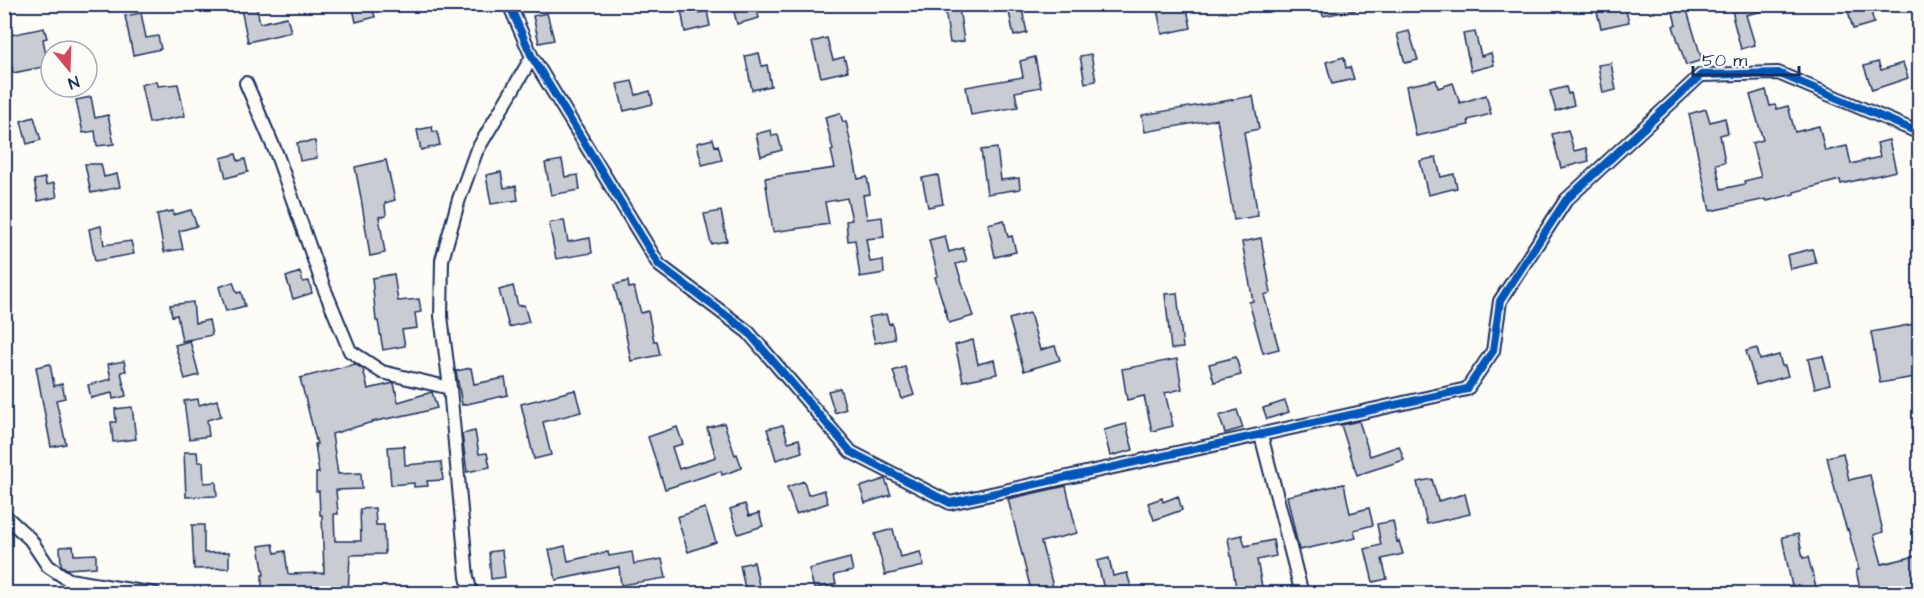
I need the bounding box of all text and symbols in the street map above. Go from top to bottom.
north arrow [39,39,99,99]
scale bar [1693,39,1800,77]
text: 50 m [1702,48,1747,73]
text: N [65,70,82,94]

